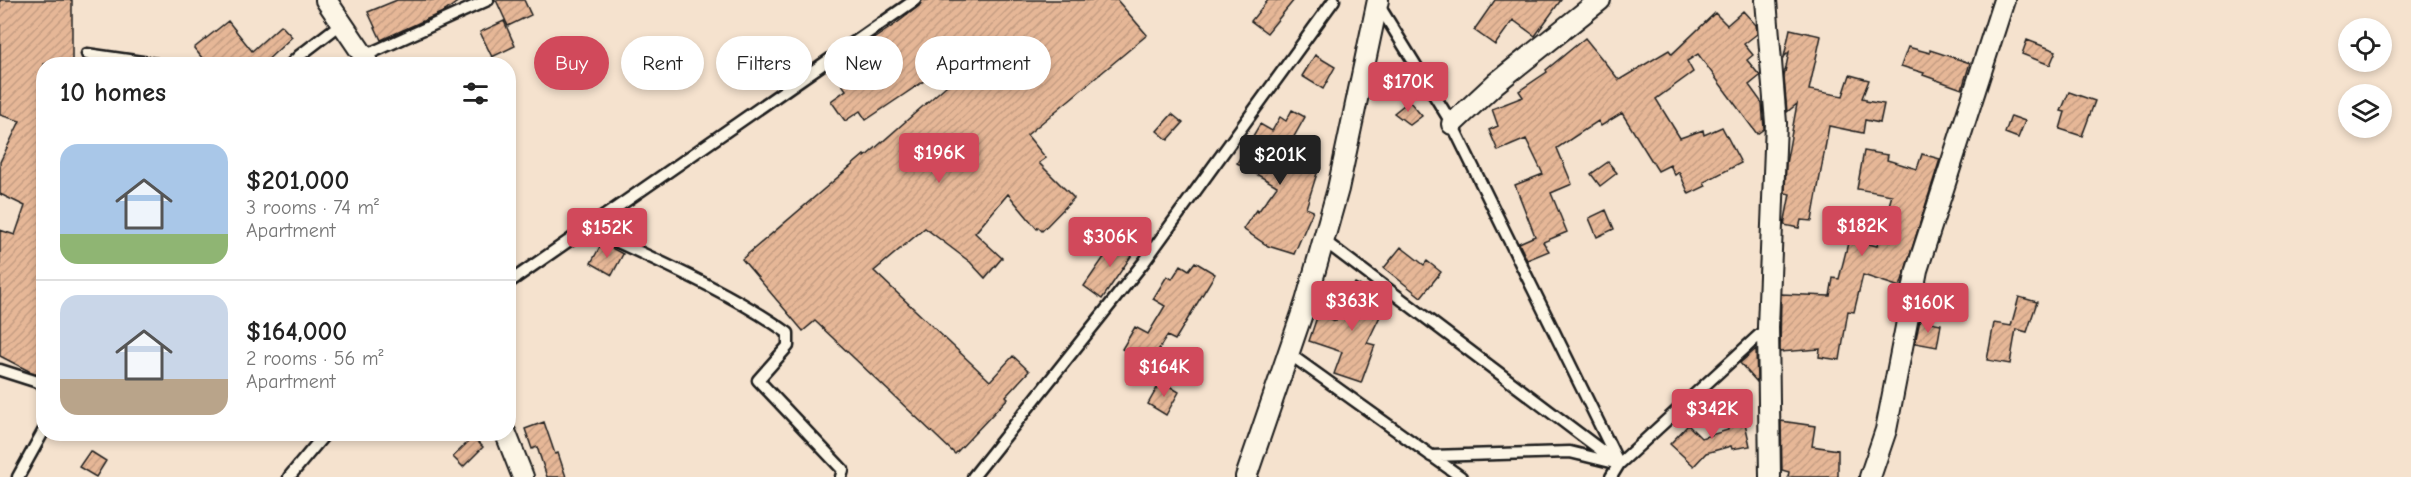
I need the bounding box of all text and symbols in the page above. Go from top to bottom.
map controls [2338,18,2392,138]
button: locate [2338,18,2392,72]
chip: Buy [534,36,609,90]
chip: Rent [621,36,704,90]
chip: Filters [716,36,812,90]
chip: New [824,36,903,90]
chip: Apartment [915,36,1051,90]
pin: $170K [1366,62,1450,113]
text: $170K [1382,70,1434,93]
icon: filters [459,77,492,110]
text: 10 homes [60,78,166,108]
button: layers [2338,84,2392,138]
pin: $196K [897,133,981,184]
pin: $201K [1238,135,1322,186]
text: $196K [913,141,965,164]
text: $201K [1254,143,1306,166]
text: $201,000 [246,166,349,196]
icon: home [108,168,180,240]
text: 3 rooms · 74 m² [246,196,379,219]
pin: $182K [1820,206,1904,257]
pin: $152K [565,208,649,259]
text: $182K [1836,214,1888,237]
text: $152K [581,216,633,239]
pin: $306K [1068,217,1152,268]
text: Apartment [246,219,336,242]
text: $306K [1082,225,1138,248]
pin: $363K [1310,281,1394,332]
pin: $160K [1886,283,1970,334]
text: $363K [1325,289,1379,312]
text: $160K [1901,291,1955,314]
text: $164,000 [246,317,347,347]
icon: home [108,319,180,391]
text: 2 rooms · 56 m² [246,347,384,370]
pin: $164K [1122,347,1206,398]
text: $164K [1139,355,1190,378]
text: Apartment [246,370,336,393]
pin: $342K [1670,389,1754,440]
text: $342K [1686,397,1738,420]

